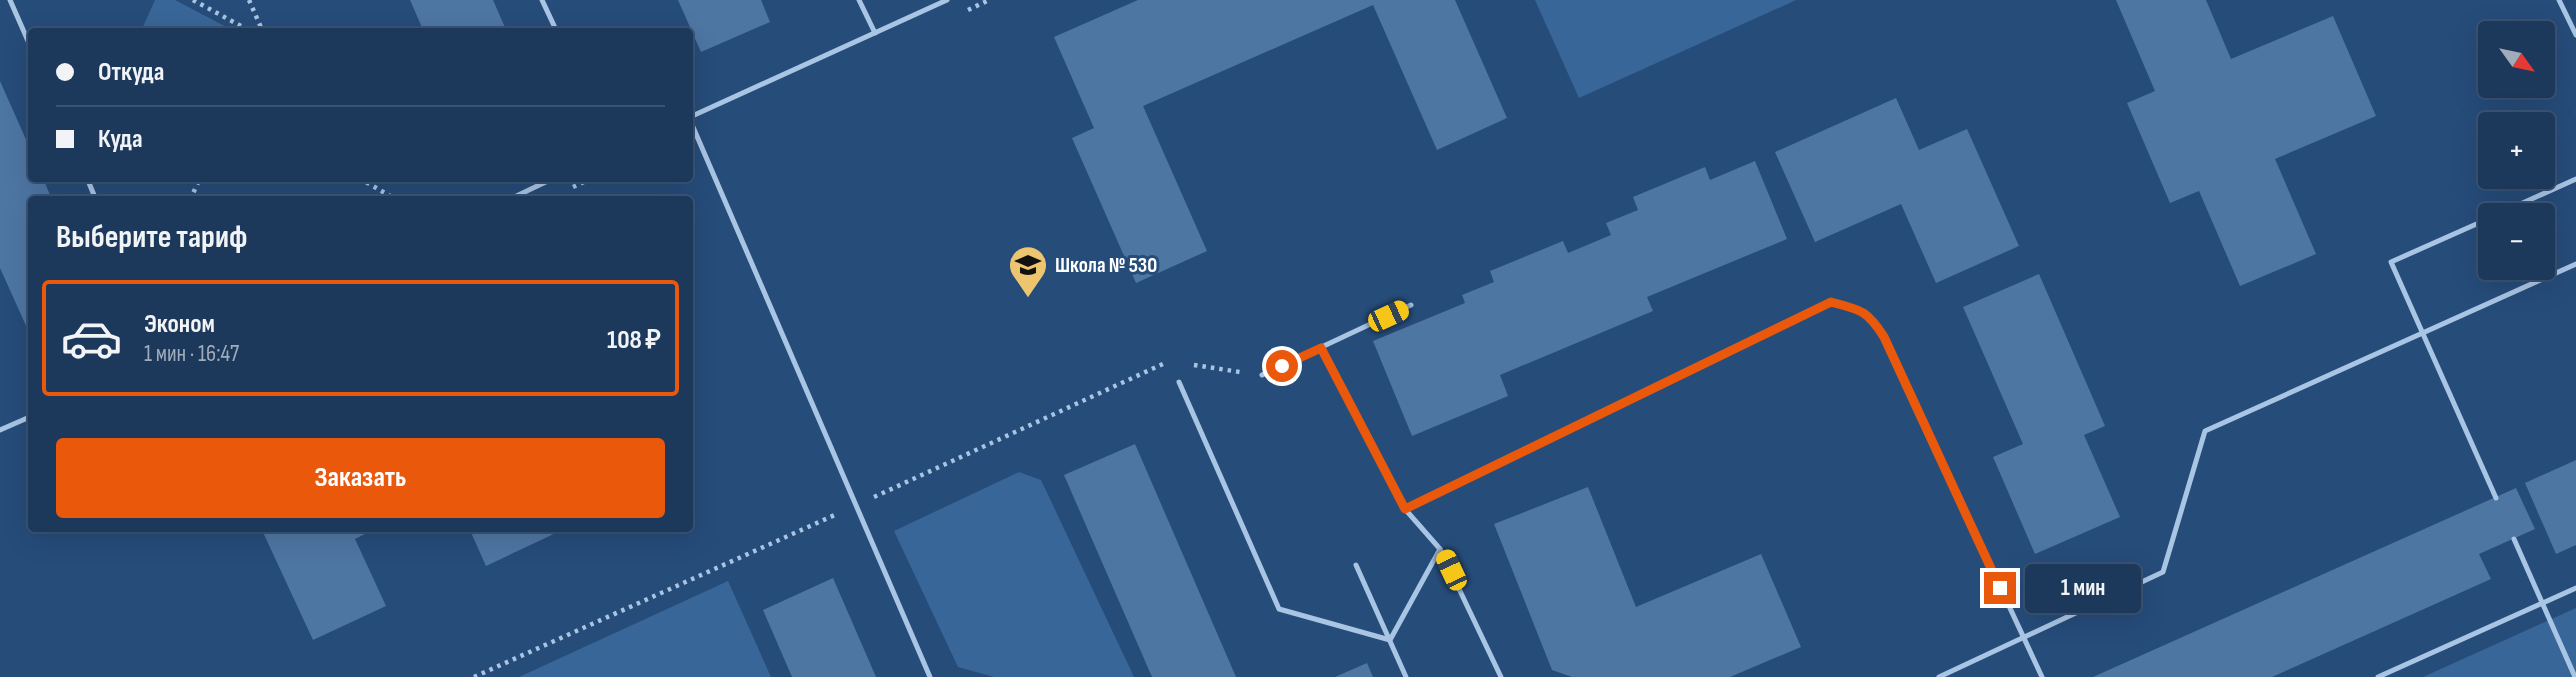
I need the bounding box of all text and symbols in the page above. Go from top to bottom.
north arrow [2478,21,2555,98]
map controls [2478,21,2555,280]
text: Откуда [98,57,164,88]
button: + [2478,112,2555,189]
text: Куда [98,124,143,155]
button: − [2478,203,2555,280]
text: Выберите тариф [56,218,247,257]
school or university icon: Школа № 530 [1007,244,1049,299]
place label: Школа № 530 [1055,253,1157,278]
car [1365,298,1412,334]
icon: car [60,307,123,370]
text: Эконом [144,309,215,340]
text: 108 ₽ [607,325,661,356]
text: 1 мин · 16:47 [144,340,239,368]
route start [1266,350,1298,382]
button: Заказать [56,438,665,518]
car [1433,547,1470,593]
callout: 1 мин [2024,564,2140,612]
route end [1984,572,2016,604]
text: 1 мин [2061,574,2105,602]

